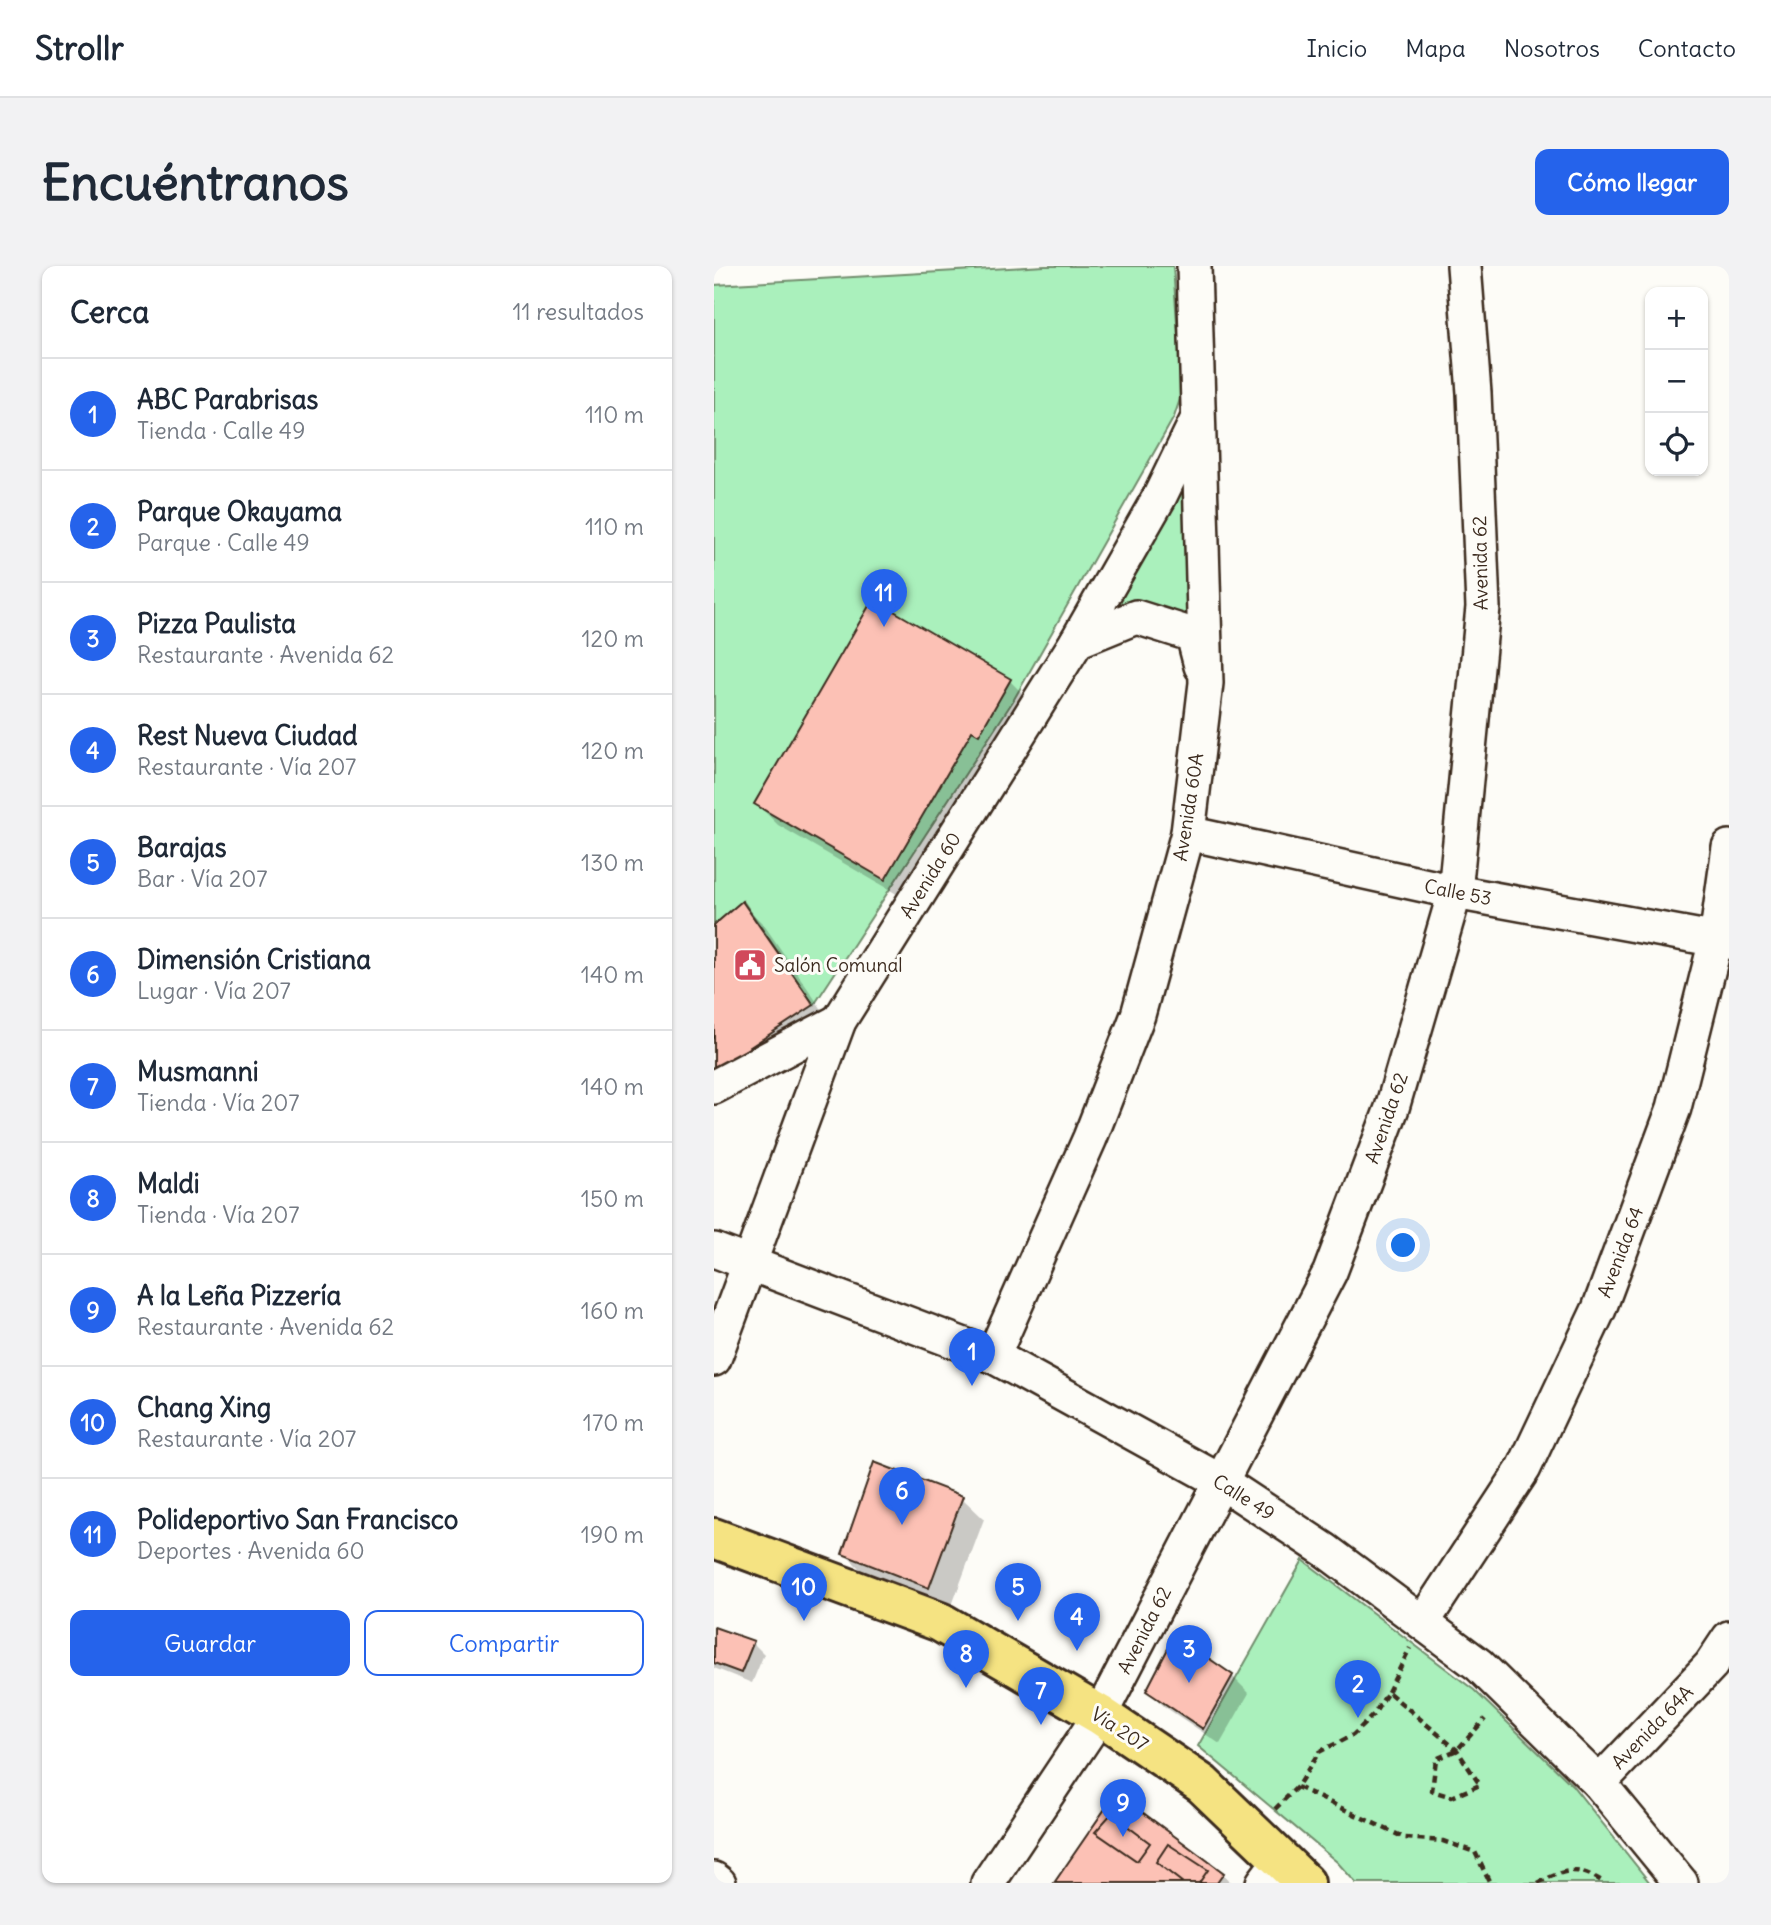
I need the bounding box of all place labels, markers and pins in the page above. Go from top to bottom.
pin: 11 [861,569,907,627]
public building icon: Salón Comunal [731,946,769,984]
place label: Salón Comunal [774,953,903,977]
pin: 1 [949,1328,995,1386]
pin: 6 [879,1467,925,1525]
pin: 10 [781,1563,827,1621]
pin: 5 [995,1563,1041,1621]
pin: 4 [1054,1593,1100,1651]
pin: 3 [1166,1625,1212,1683]
pin: 8 [943,1630,989,1688]
pin: 2 [1335,1660,1381,1718]
pin: 7 [1018,1667,1064,1725]
pin: 9 [1100,1779,1146,1837]

